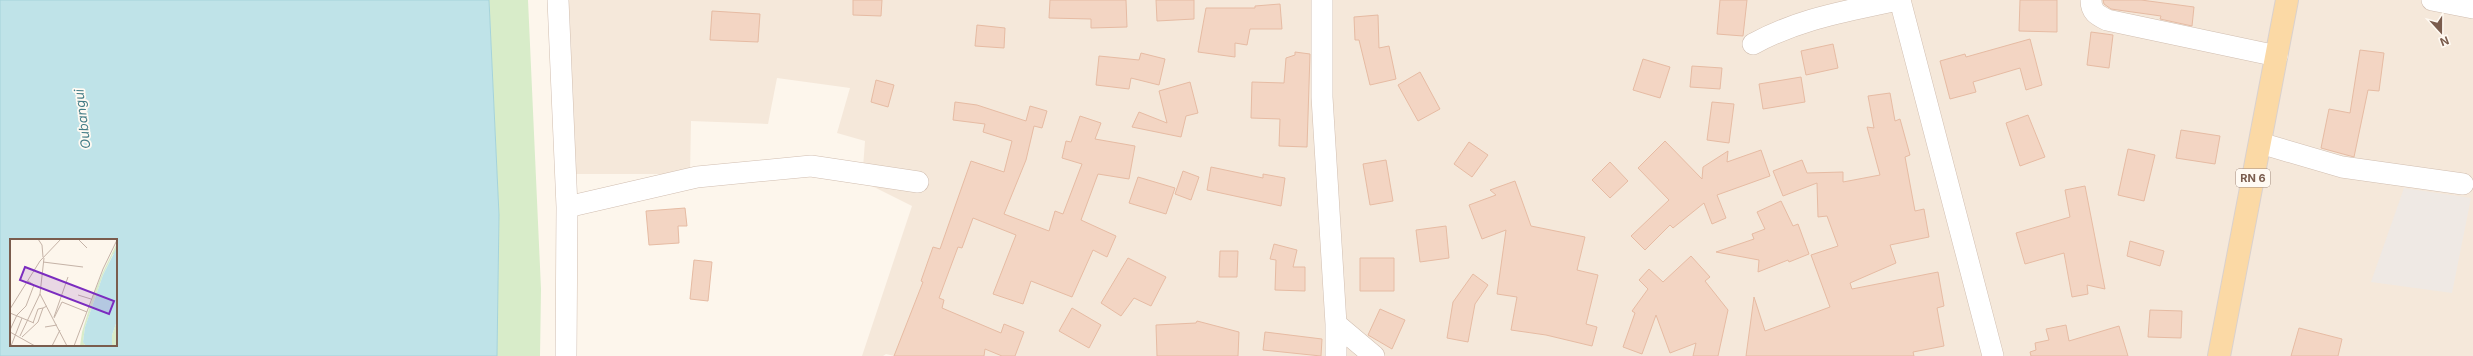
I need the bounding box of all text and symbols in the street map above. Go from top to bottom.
north arrow [2421,12,2461,52]
text: N [2438,33,2451,49]
water label: Oubangui [70,87,94,150]
road number: RN 6 [2236,169,2270,187]
inset map [10,239,117,346]

